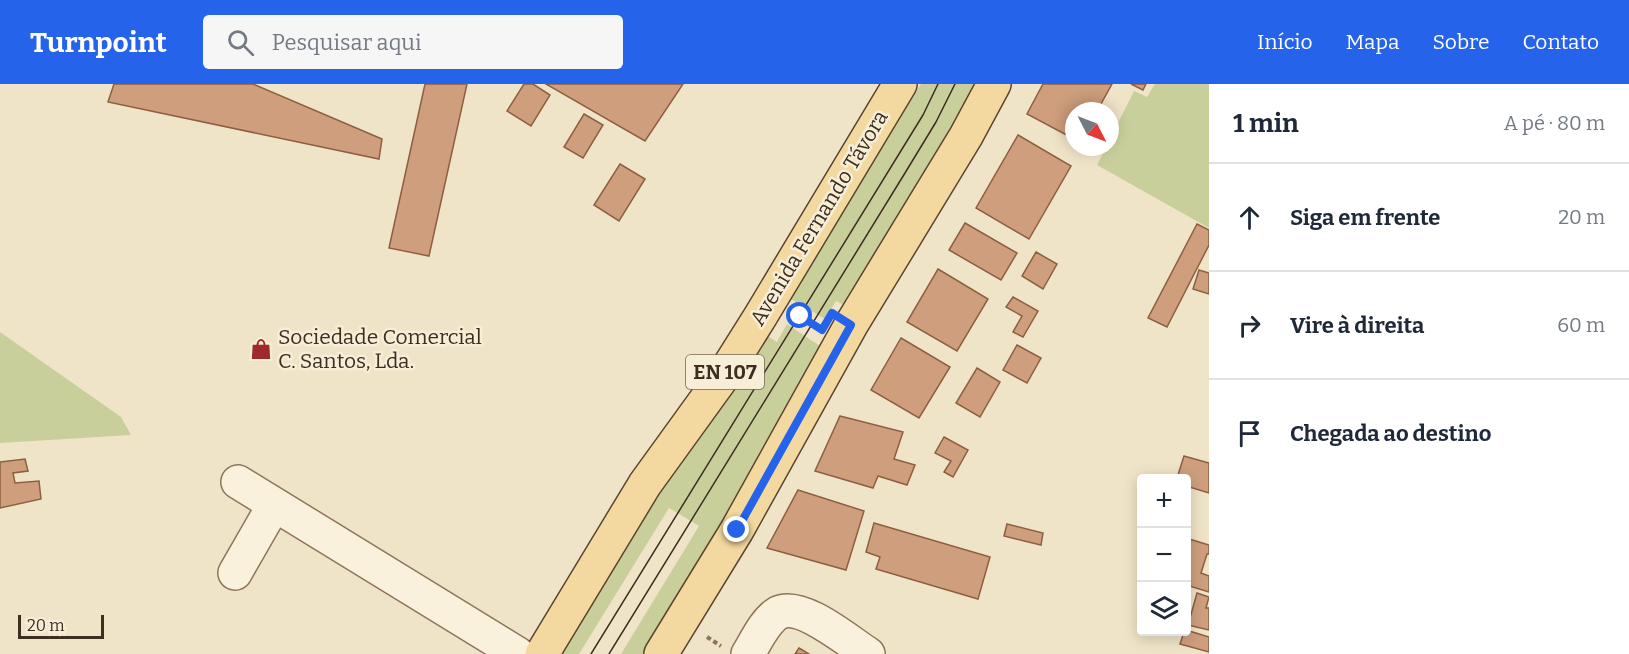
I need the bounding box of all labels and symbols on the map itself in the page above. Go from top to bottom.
north arrow [1065,102,1119,156]
street label: Avenida Fernando Távora [744,105,894,330]
route start [786,302,812,328]
place label: Sociedade Comercial C. Santos, Lda. [278,324,482,374]
shop icon: Sociedade Comercial C. Santos, Lda. [249,337,273,361]
road number: EN 107 [686,355,764,389]
route end [723,516,749,542]
scale bar [18,612,104,640]

